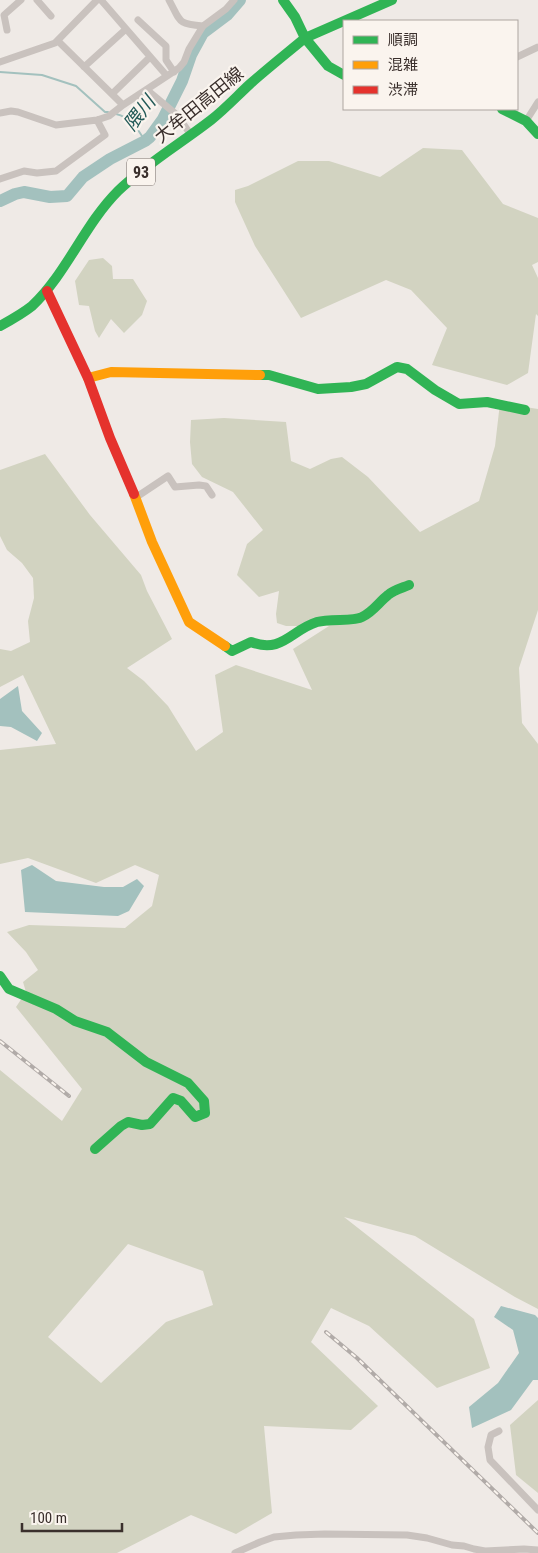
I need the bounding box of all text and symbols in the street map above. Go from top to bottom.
legend [343,20,518,110]
text: 順調 [388,31,418,49]
text: 混雑 [388,56,418,74]
street label: 大牟田高田線 [150,62,247,147]
text: 渋滞 [388,81,418,99]
water label: 隈川 [119,90,161,135]
road number: 93 [127,158,155,186]
scale bar [22,1500,122,1532]
text: 100 m [30,1509,67,1527]

